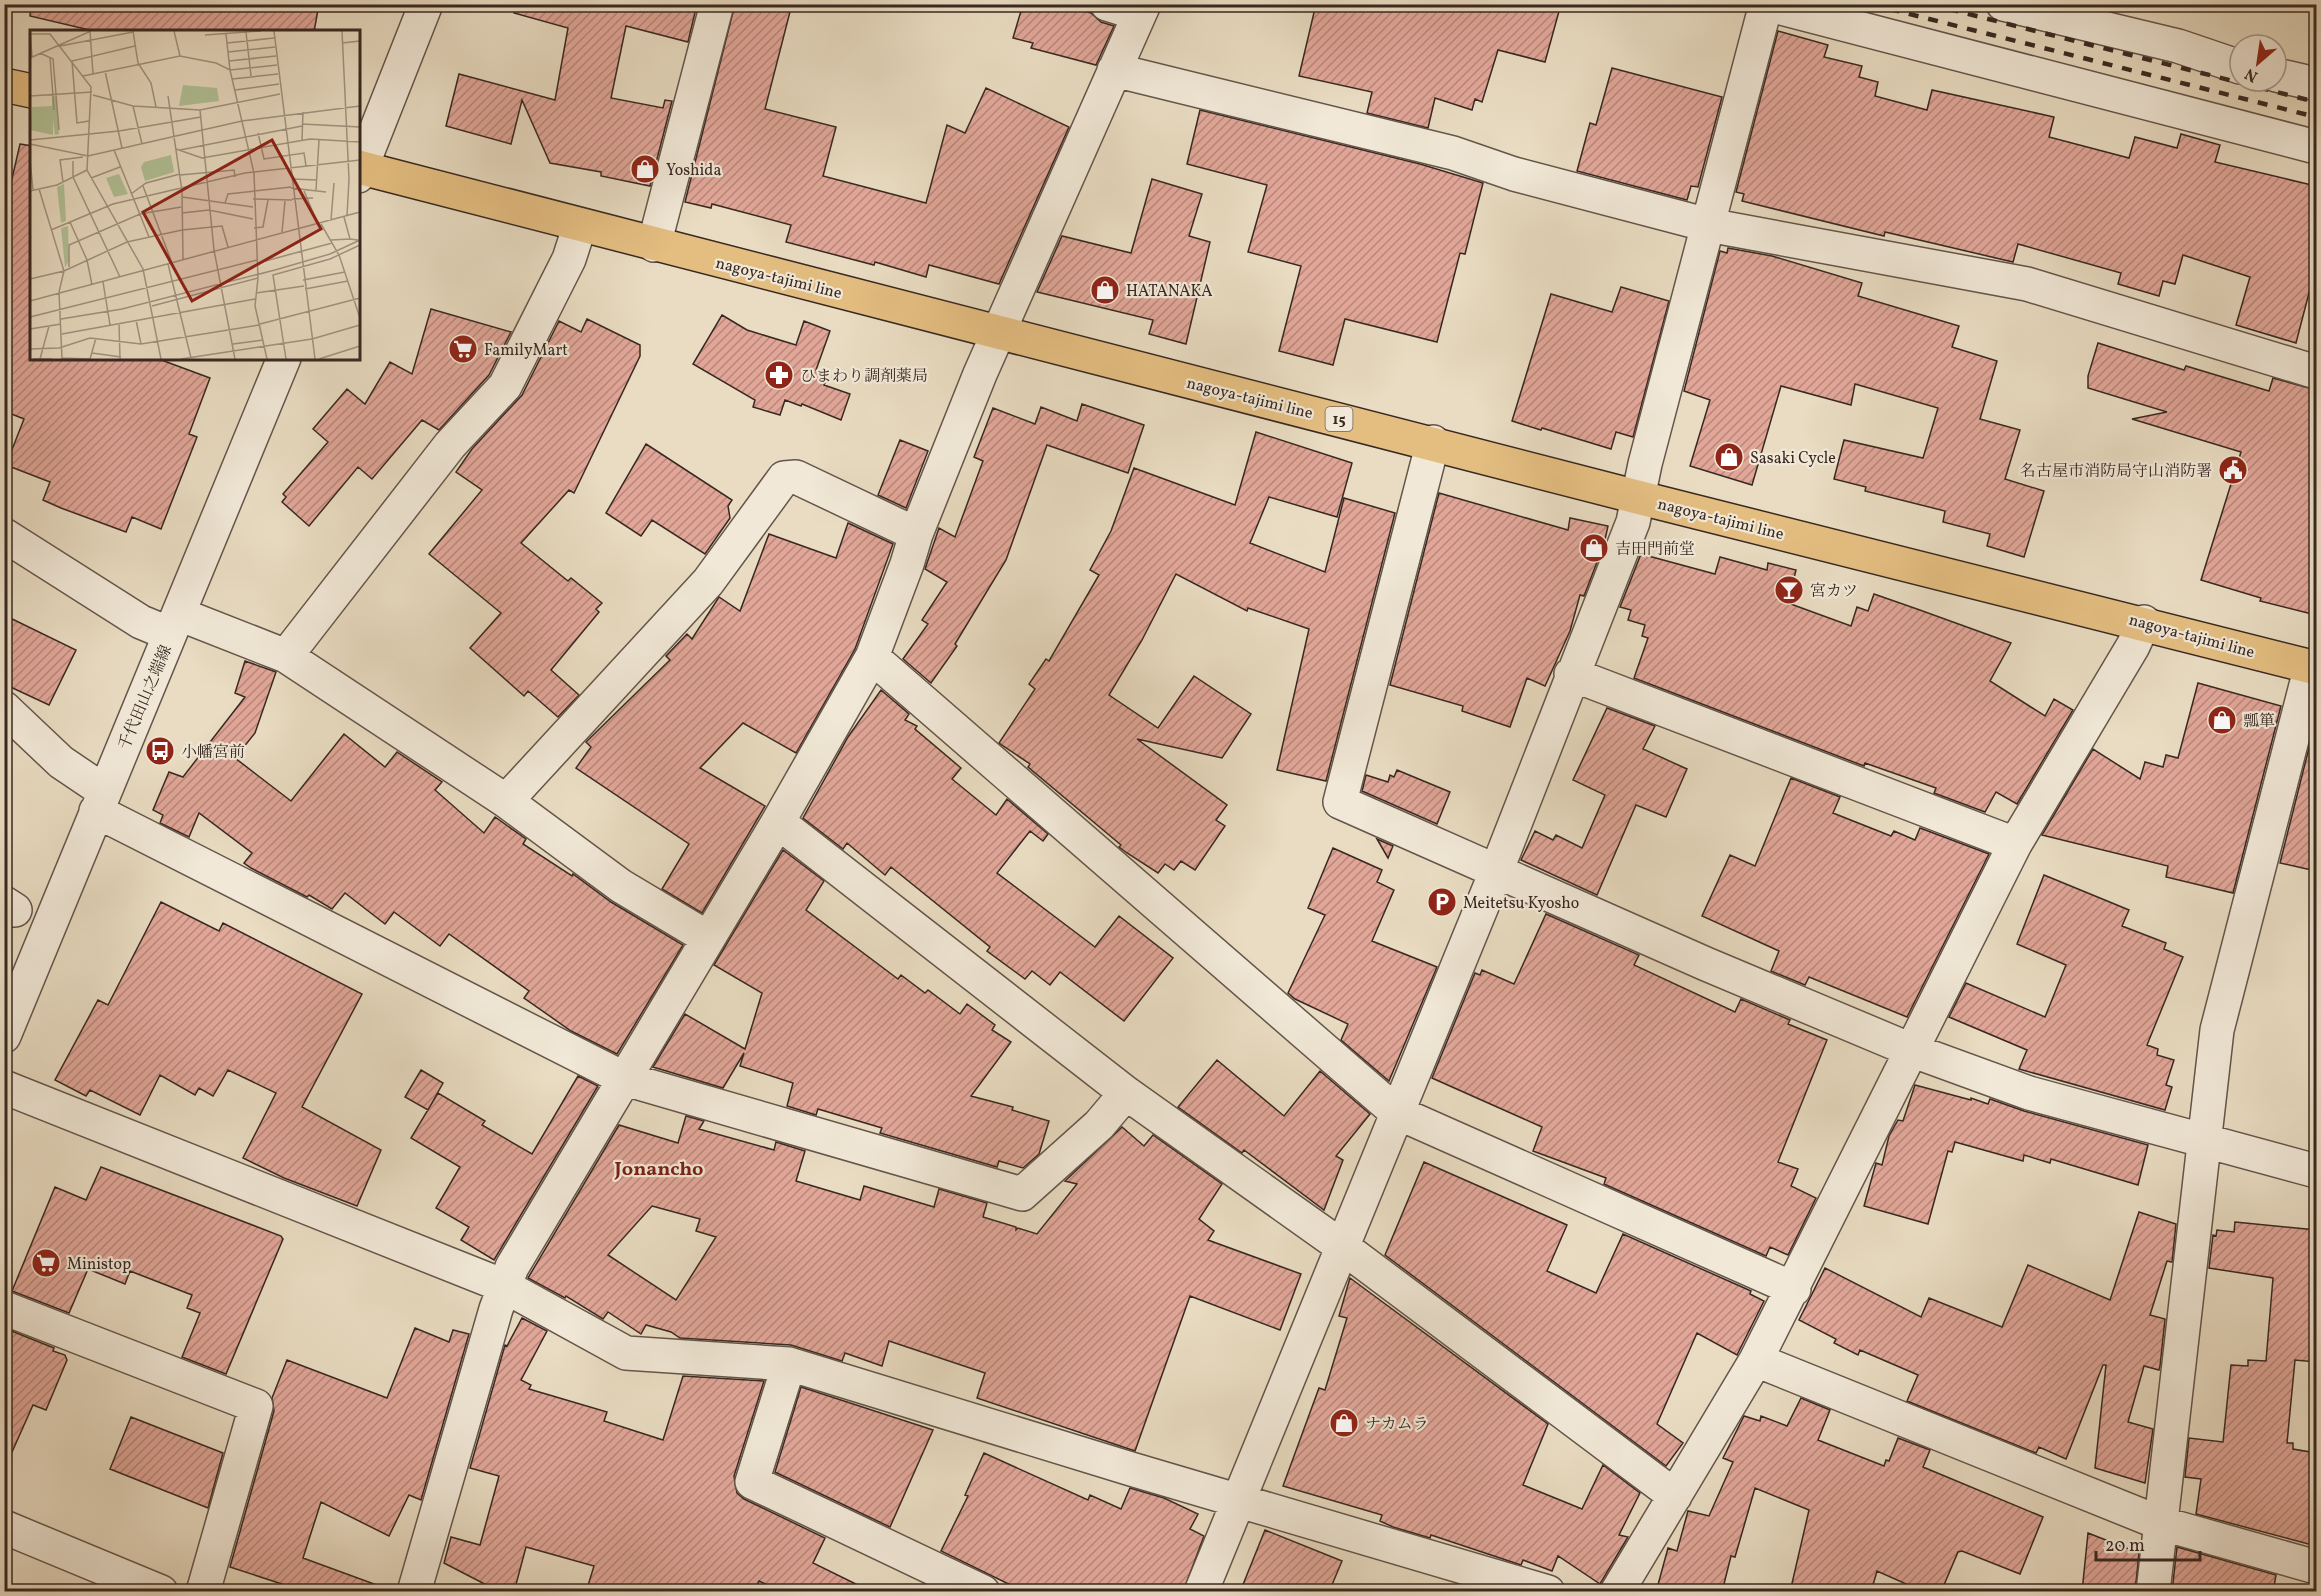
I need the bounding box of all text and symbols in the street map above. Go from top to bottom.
inset map [30,30,360,360]
north arrow [2228,33,2288,93]
text: N [2241,62,2262,87]
shop icon: Yoshida [629,153,661,185]
place label: Yoshida [666,160,721,182]
street label: nagoya-tajimi line [713,253,844,305]
shop icon: HATANAKA [1089,274,1121,306]
place label: HATANAKA [1126,281,1213,303]
supermarket icon: FamilyMart [447,333,479,365]
place label: FamilyMart [484,340,568,362]
pharmacy icon: ひまわり調剤薬局 [763,359,795,391]
place label: ひまわり調剤薬局 [800,366,928,388]
street label: nagoya-tajimi line [1184,373,1315,425]
road number: 15 [1326,407,1352,431]
shop icon: Sasaki Cycle [1713,441,1745,473]
place label: Sasaki Cycle [1750,448,1836,470]
public building icon: 名古屋市消防局守山消防署 [2217,454,2249,486]
place label: 名古屋市消防局守山消防署 [2020,461,2212,483]
street label: nagoya-tajimi line [1655,494,1786,546]
shop icon: 吉田門前堂 [1578,532,1610,564]
place label: 吉田門前堂 [1615,539,1695,561]
bar icon: 宮カツ [1773,574,1805,606]
place label: 宮カツ [1810,581,1858,603]
street label: nagoya-tajimi line [2126,610,2257,664]
street label: 千代田山之端線 [114,642,178,754]
shop icon: 瓢箪 [2206,704,2238,736]
place label: 瓢箪 [2243,711,2275,733]
bus stop icon: 小幡宮前 [144,735,176,767]
place label: 小幡宮前 [181,742,245,764]
parking icon: Meitetsu Kyosho [1426,886,1458,918]
place label: Meitetsu Kyosho [1463,893,1579,915]
district label: Jonancho [614,1156,703,1184]
supermarket icon: Ministop [30,1247,62,1279]
place label: Ministop [67,1254,131,1276]
shop icon: ナカムラ [1328,1407,1360,1439]
place label: ナカムラ [1365,1414,1429,1436]
scale bar [2096,1524,2200,1562]
text: 20 m [2105,1534,2145,1559]

